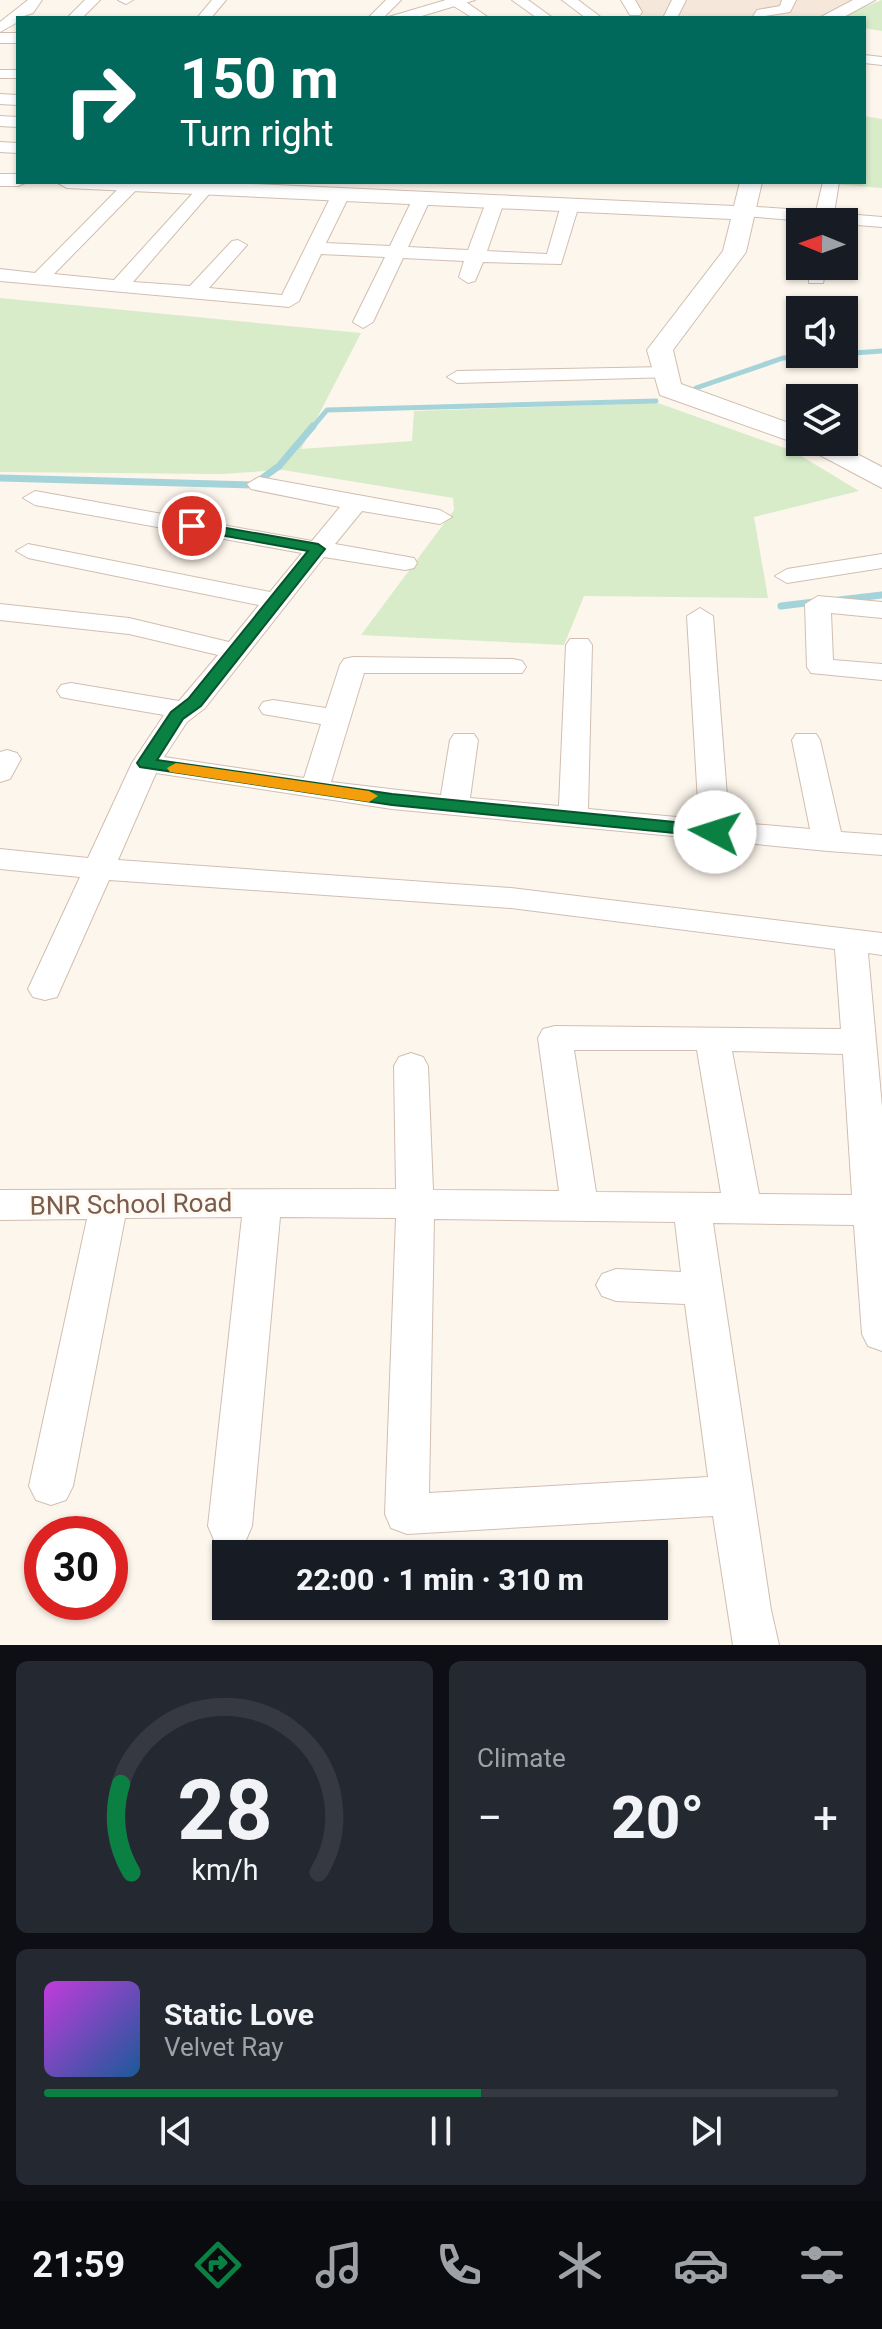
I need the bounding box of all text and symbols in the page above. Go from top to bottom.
text: 150 m [180,46,339,112]
icon: right [48,48,152,152]
text: Turn right [180,113,333,155]
north arrow [786,208,858,280]
map controls [786,208,858,456]
button: sound [786,296,858,368]
button: layers [786,384,858,456]
pin [158,492,226,560]
icon: arrive [170,504,214,548]
position arrow [673,790,757,874]
street label: BNR School Road [29,1187,233,1221]
speed limit sign: 30 [24,1516,128,1620]
text: 22:00 · 1 min · 310 m [296,1562,584,1597]
text: Climate [477,1743,566,1773]
text: 28 [177,1762,272,1859]
text: 20° [611,1782,704,1853]
text: − [477,1792,502,1844]
text: + [813,1792,838,1844]
text: km/h [191,1853,258,1887]
text: Static Love [164,1997,314,2032]
text: Velvet Ray [164,2032,284,2062]
icon: previous [154,2109,198,2153]
icon: pause [419,2109,463,2153]
icon: next [684,2109,728,2153]
icon: directions [190,2237,246,2293]
icon: music [311,2237,367,2293]
icon: phone [431,2237,487,2293]
icon: climate [552,2237,608,2293]
icon: car [673,2237,729,2293]
icon: filters [794,2237,850,2293]
text: 21:59 [32,2244,125,2286]

